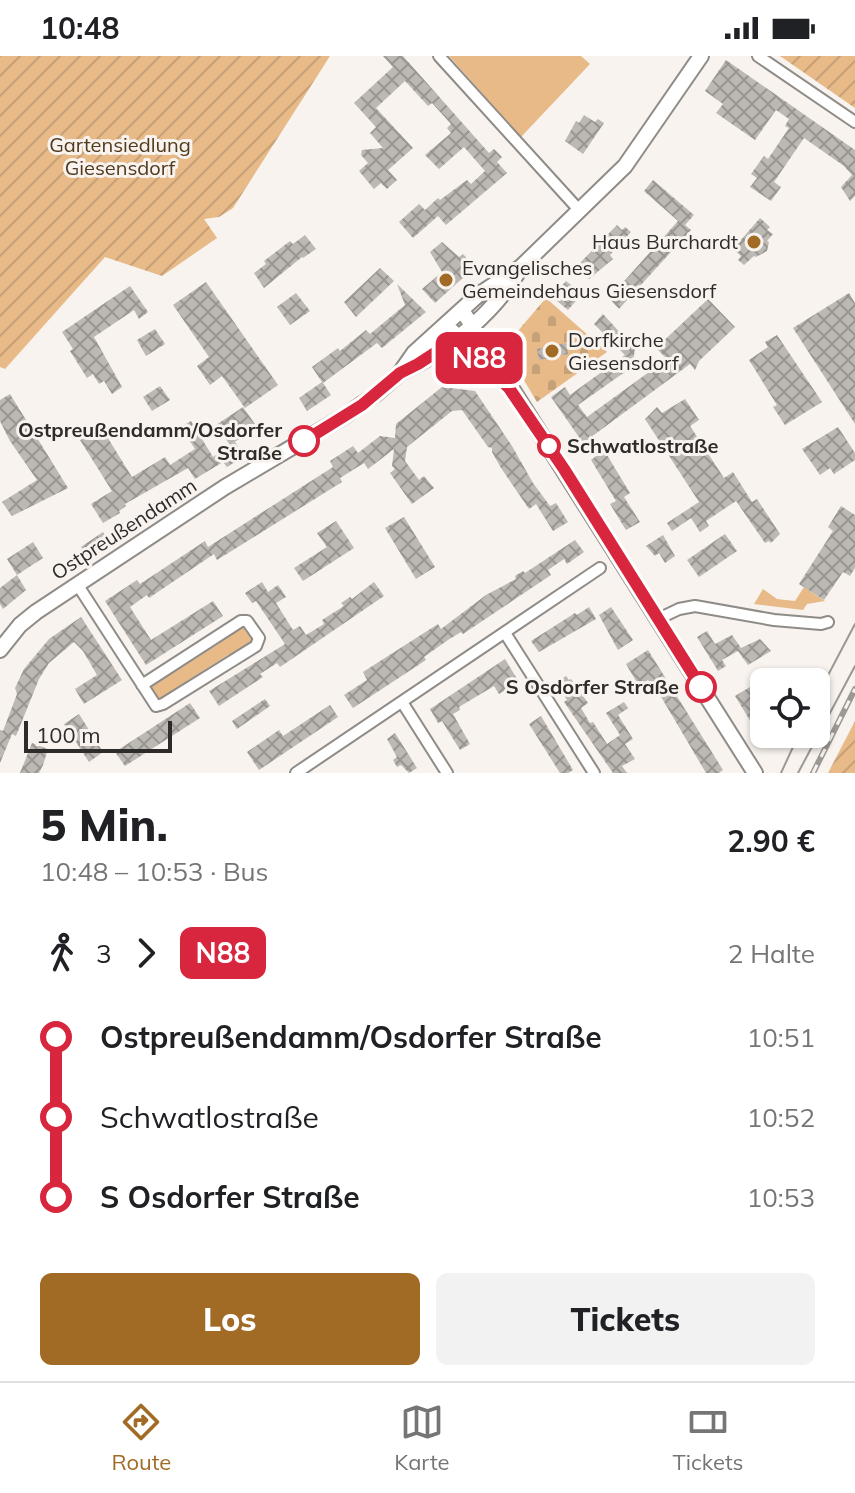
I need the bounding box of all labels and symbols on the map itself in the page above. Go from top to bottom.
park label: Gartensiedlung Giesensdorf [49,132,191,180]
place label: Haus Burchardt [592,229,738,254]
marker: Haus Burchardt [745,233,763,251]
place label: Evangelisches Gemeindehaus Giesensdorf [462,255,717,303]
marker: Evangelisches Gemeindehaus Giesensdorf [437,271,455,289]
place label: Dorfkirche Giesensdorf [568,327,679,375]
line badge: N88 [433,332,525,384]
marker: Dorfkirche Giesensdorf [543,342,561,360]
place label: Ostpreußendamm/Osdorfer Straße [18,417,282,465]
marker: Ostpreußendamm/Osdorfer Straße [289,426,319,456]
place label: Schwatlostraße [567,433,719,458]
marker: Schwatlostraße [538,435,560,457]
street label: Ostpreußendamm [46,472,201,585]
marker: S Osdorfer Straße [686,672,716,702]
place label: S Osdorfer Straße [506,674,679,699]
scale bar [24,717,172,753]

